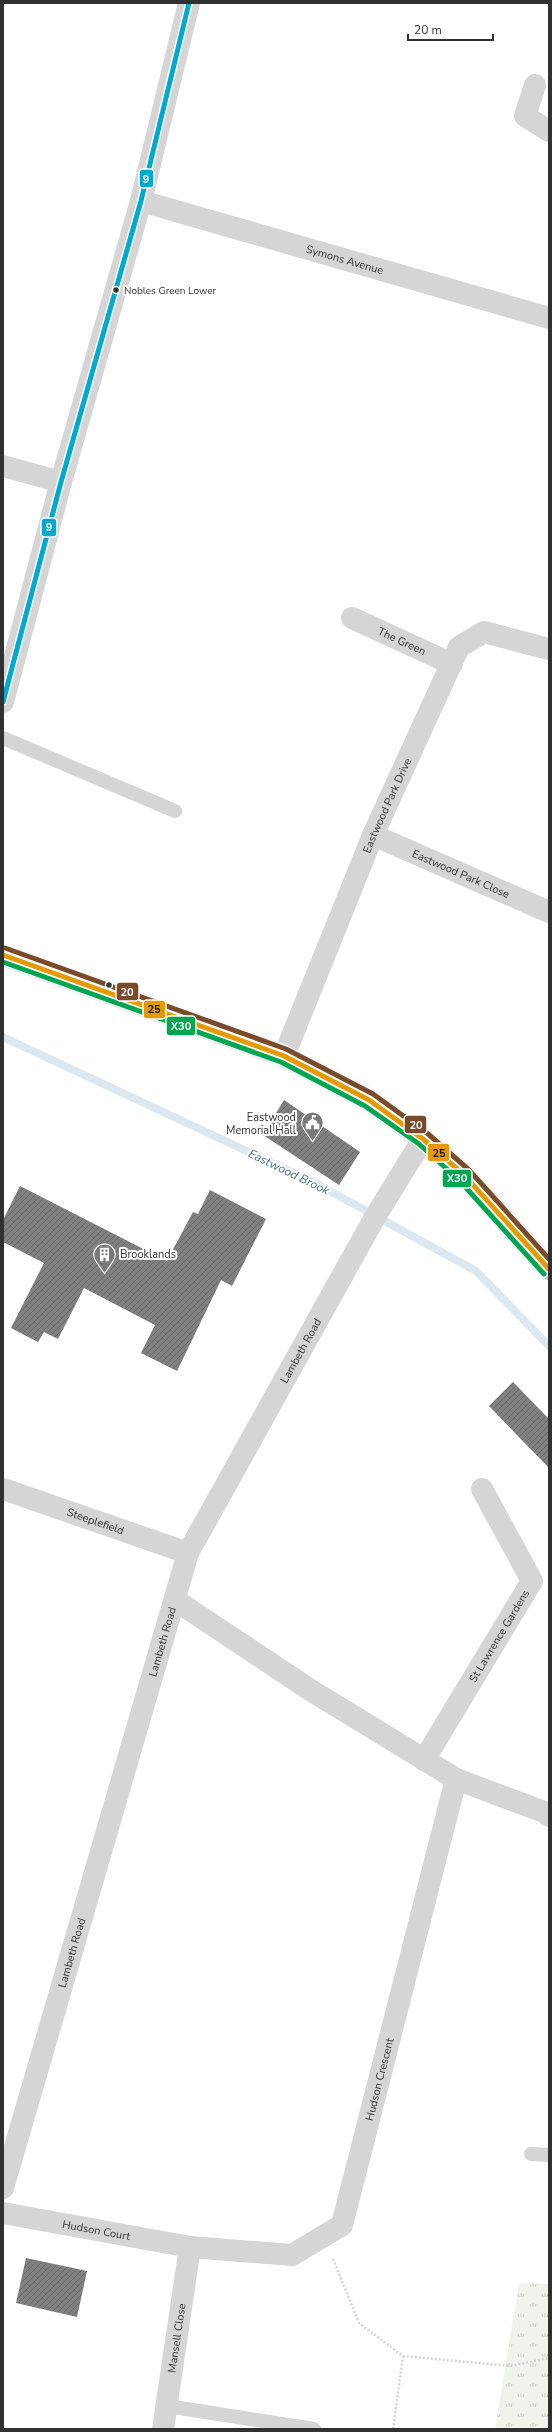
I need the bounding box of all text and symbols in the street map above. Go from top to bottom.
scale bar [408,16,493,42]
text: 20 m [414,22,442,38]
line badge: 9 [139,169,154,188]
text: 9 [143,172,150,187]
street label: Symons Avenue [304,242,385,278]
place label: Nobles Green Lower [124,284,217,298]
marker: Nobles Green Lower [111,285,121,295]
line badge: 9 [41,518,57,537]
text: 9 [46,520,53,535]
street label: The Green [375,624,428,659]
street label: Eastwood Park Drive [360,755,415,855]
street label: Eastwood Park Close [410,846,512,902]
unlabelled marker [104,980,114,990]
line badge: 20 [116,982,139,1001]
text: 20 [120,985,134,1000]
line badge: 25 [143,1000,166,1019]
text: 25 [147,1002,161,1017]
line badge: X30 [166,1016,196,1036]
text: X30 [170,1019,192,1034]
place label: Eastwood Memorial Hall [226,1110,297,1138]
public building icon: Eastwood Memorial Hall [299,1110,325,1143]
line badge: 20 [404,1115,427,1134]
text: 20 [409,1118,423,1133]
line badge: 25 [427,1143,450,1162]
water label: Eastwood Brook [246,1145,333,1199]
text: 25 [432,1146,446,1161]
line badge: X30 [442,1169,472,1188]
text: X30 [446,1171,468,1186]
building icon: Brooklands [92,1241,118,1274]
place label: Brooklands [120,1247,176,1262]
street label: Lambeth Road [277,1316,325,1386]
street label: Steeplefield [65,1505,126,1538]
street label: St Lawrence Gardens [466,1587,533,1685]
street label: Lambeth Road [145,1605,180,1679]
street label: Lambeth Road [55,1916,89,1990]
street label: Hudson Crescent [362,2036,398,2122]
street label: Hudson Court [61,2217,132,2244]
street label: Mansell Close [164,2302,190,2374]

